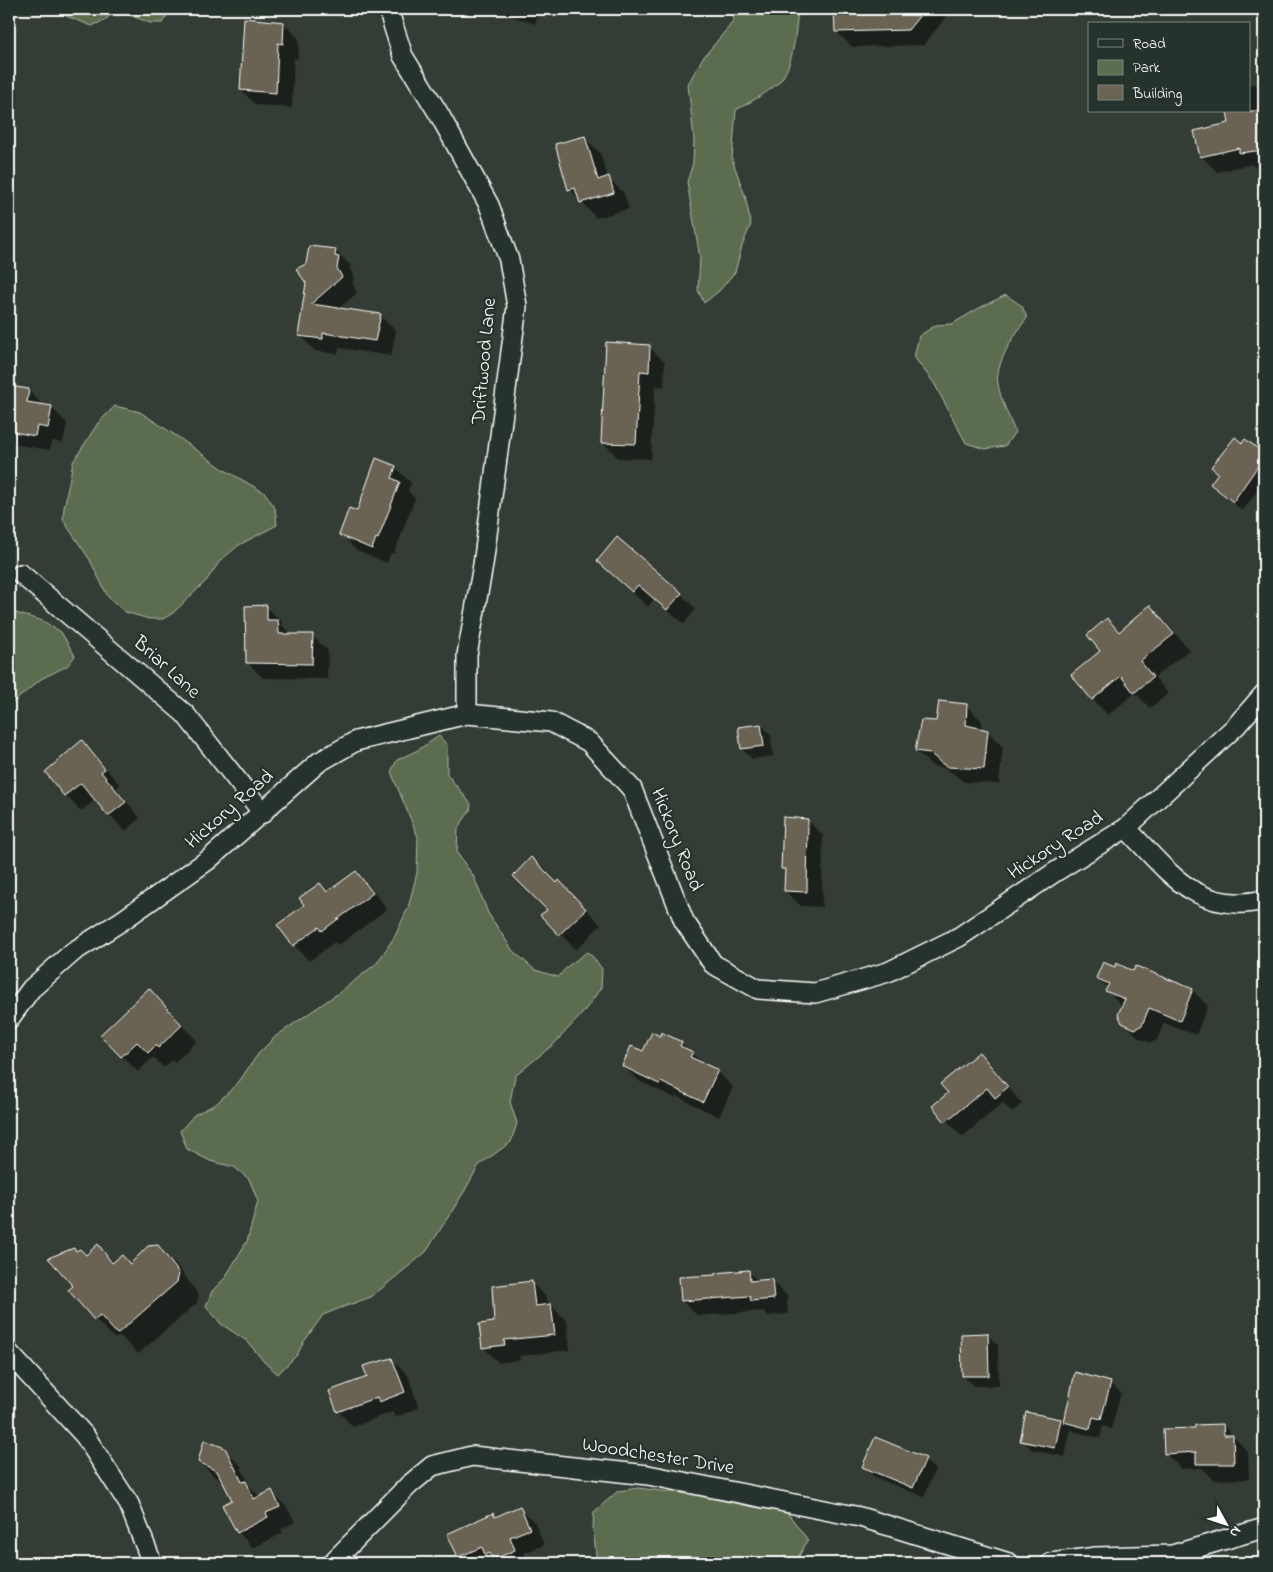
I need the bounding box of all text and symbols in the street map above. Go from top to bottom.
legend [1088,22,1250,112]
text: Road [1133,33,1166,55]
text: Park [1133,57,1161,79]
text: Building [1132,83,1182,106]
street label: Driftwood Lane [465,297,505,426]
street label: Briar Lane [125,629,206,706]
street label: Hickory Road [179,763,281,857]
street label: Hickory Road [642,784,710,896]
street label: Hickory Road [1002,804,1110,888]
street label: Woodchester Drive [580,1431,736,1483]
north arrow [1200,1500,1250,1550]
text: N [1224,1521,1246,1542]

